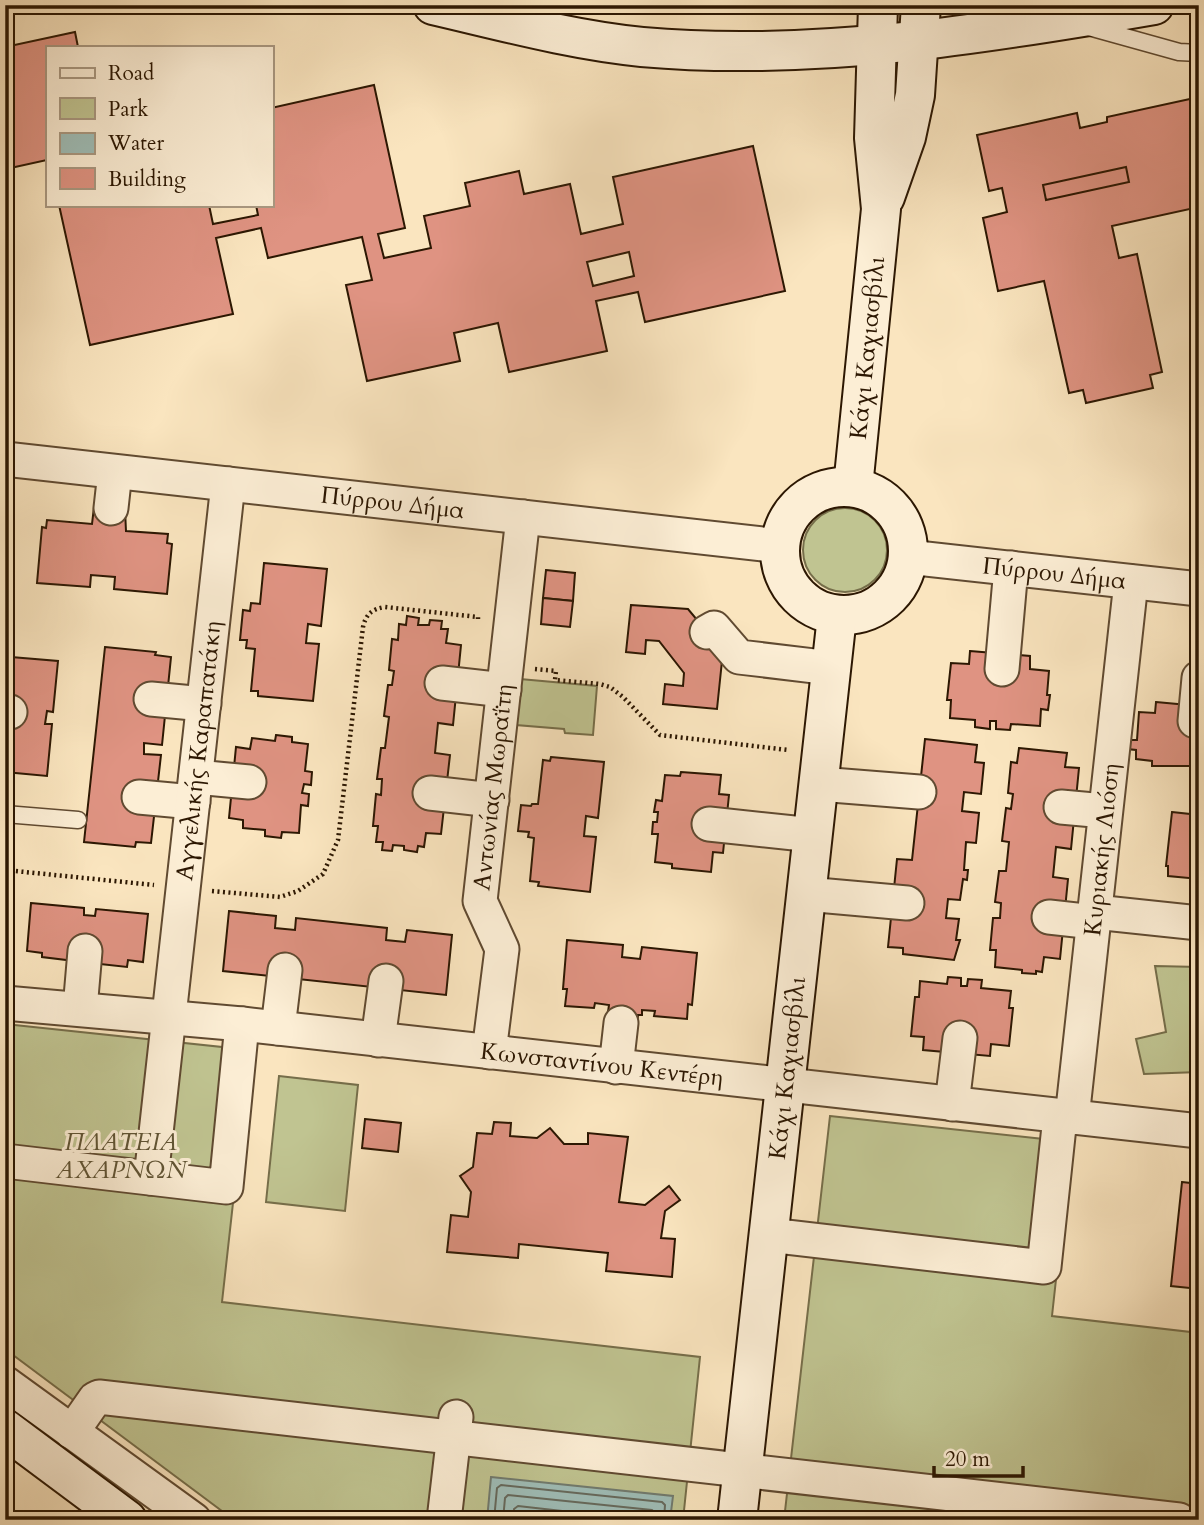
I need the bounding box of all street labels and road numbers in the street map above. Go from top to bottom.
street label: Κάχι Καχιασβίλι [841,254,893,441]
street label: Πύρρου Δήμα [319,478,466,527]
street label: Πύρρου Δήμα [981,549,1128,597]
street label: Αγγελικής Καραπατάκη [168,619,229,882]
street label: Αντωνίας Μωραΐτη [465,682,521,892]
street label: Κυριακής Λιόση [1076,762,1127,938]
street label: Κάχι Καχιασβίλι [761,974,814,1161]
street label: Κωνσταντίνου Κεντέρη [479,1034,725,1094]

